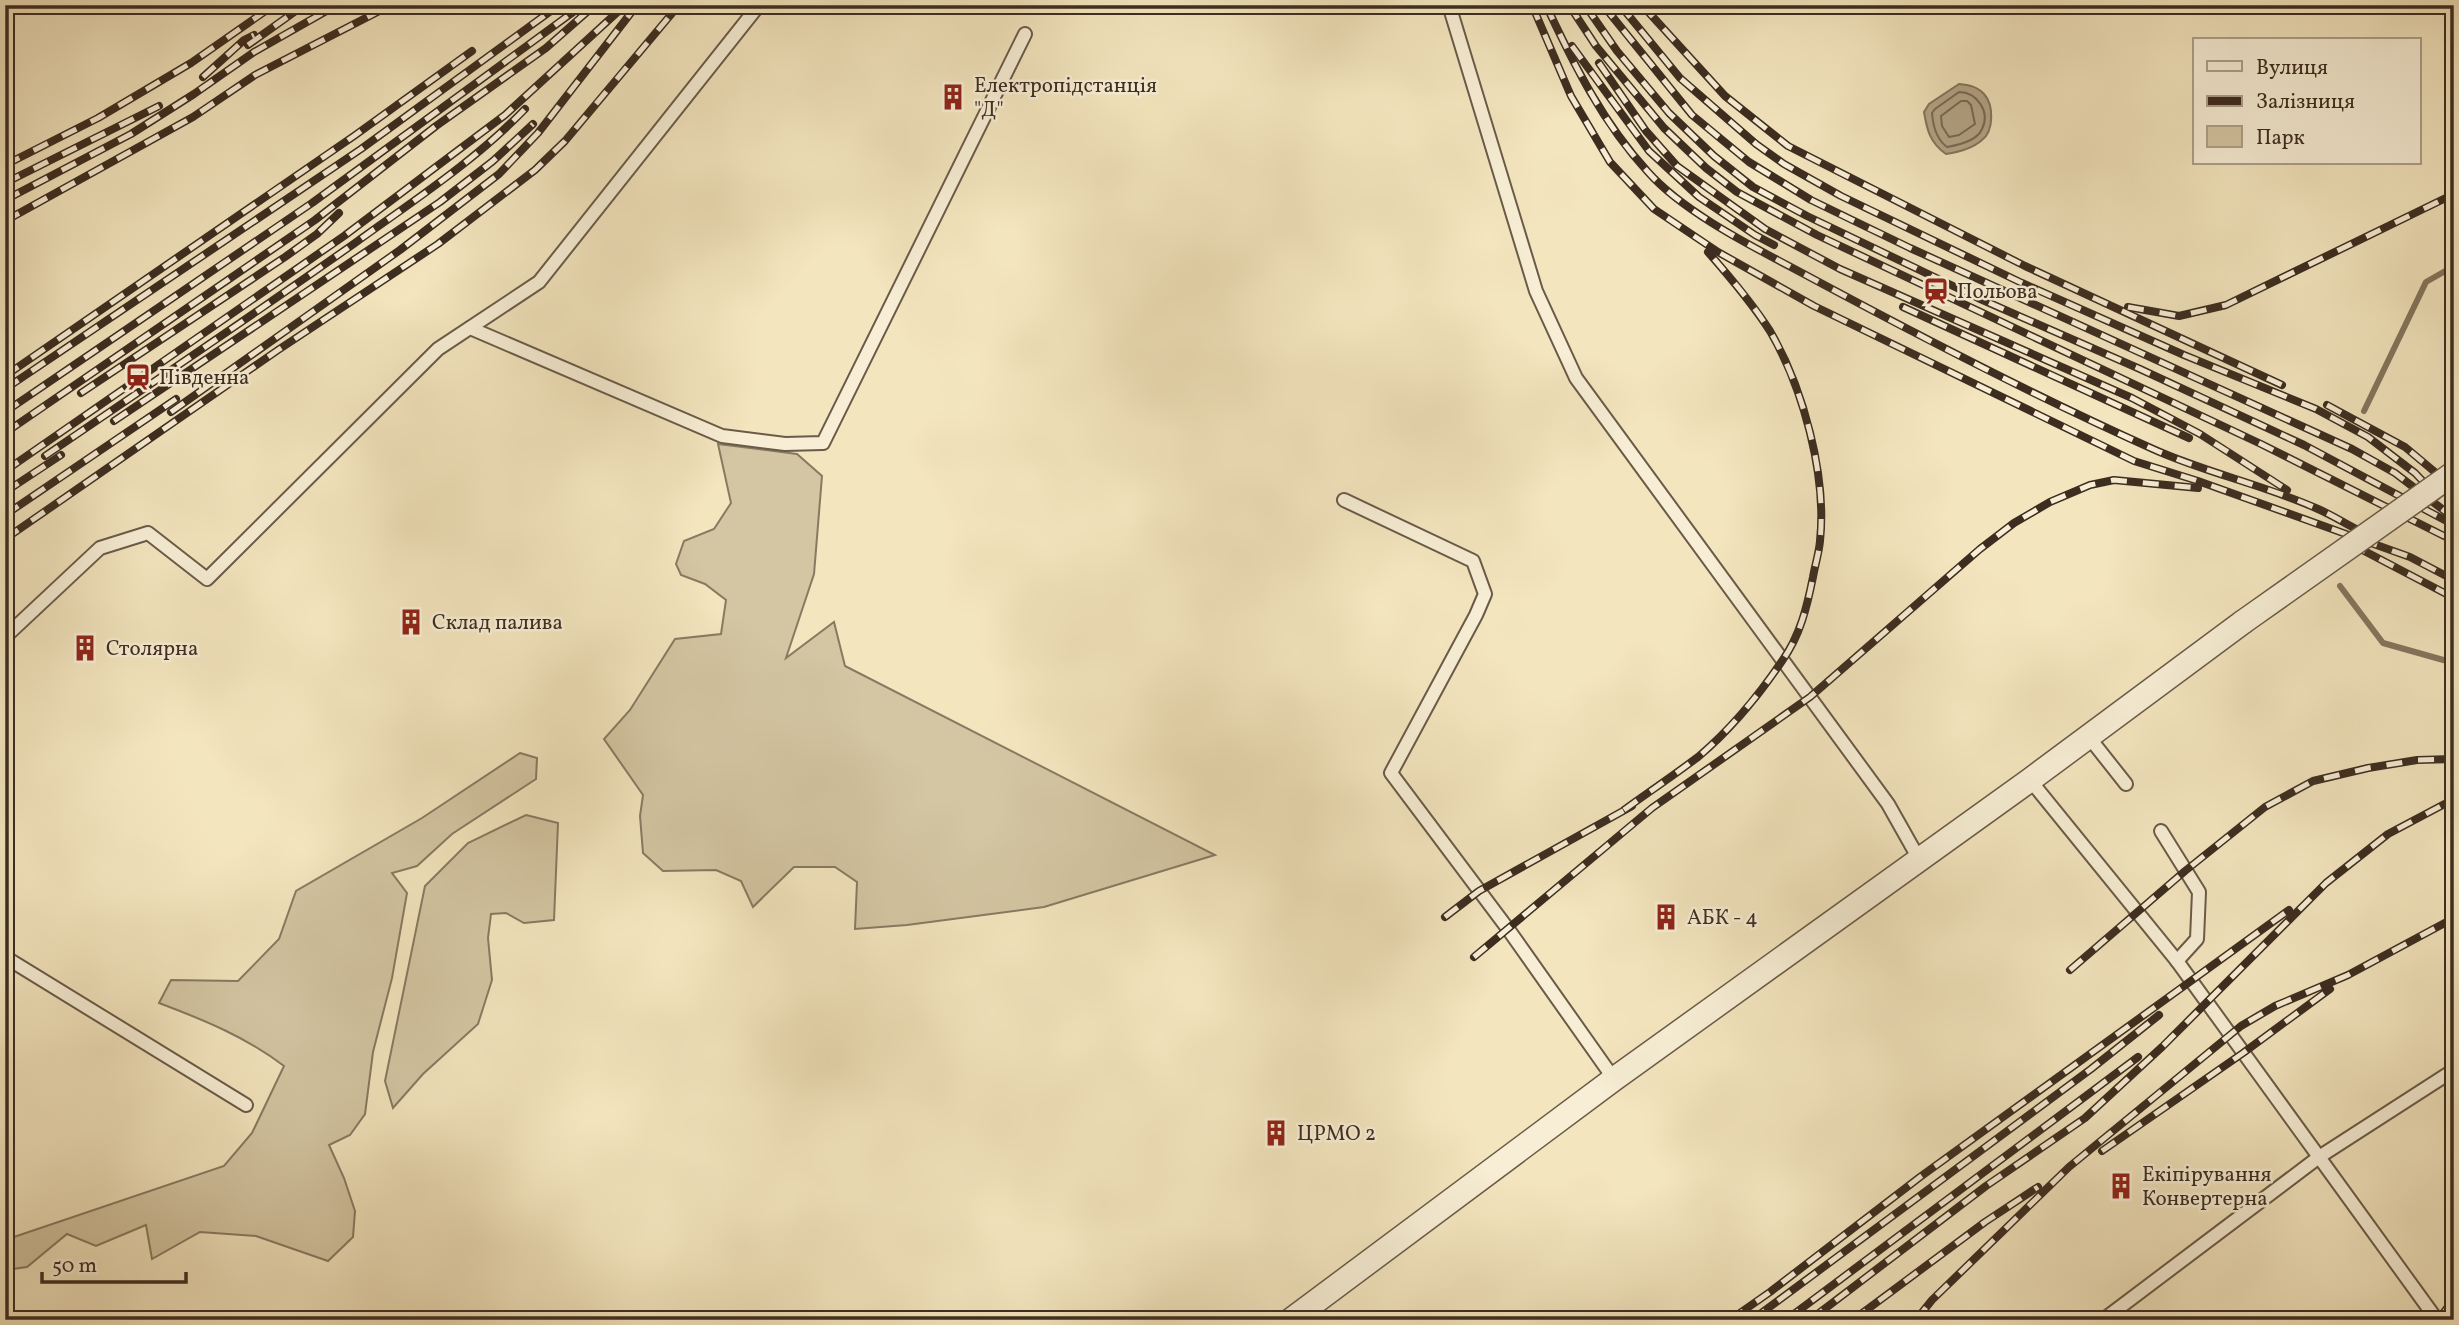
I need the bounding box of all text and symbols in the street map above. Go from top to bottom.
legend [2193,38,2420,164]
text: Вулиця [2256,54,2328,83]
place label: Електропідстанція "Д" [974,72,1157,125]
building icon: Електропідстанція "Д" [938,82,968,112]
text: Залізниця [2256,88,2355,117]
text: Парк [2256,124,2305,153]
station icon: Польова [1921,276,1951,306]
place label: Польова [1957,278,2038,307]
station icon: Південна [123,362,153,392]
place label: Південна [159,364,249,393]
building icon: Склад палива [396,607,426,637]
place label: Склад палива [432,609,563,638]
building icon: Столярна [70,633,100,663]
place label: Столярна [106,635,198,664]
building icon: АБК - 4 [1651,902,1681,932]
place label: АБК - 4 [1687,904,1758,933]
building icon: ЦРМО 2 [1261,1118,1291,1148]
place label: ЦРМО 2 [1297,1120,1376,1149]
place label: Екіпірування Конвертерна [2142,1161,2272,1214]
building icon: Екіпірування Конвертерна [2106,1171,2136,1201]
scale bar [42,1241,186,1285]
text: 50 m [52,1252,97,1281]

